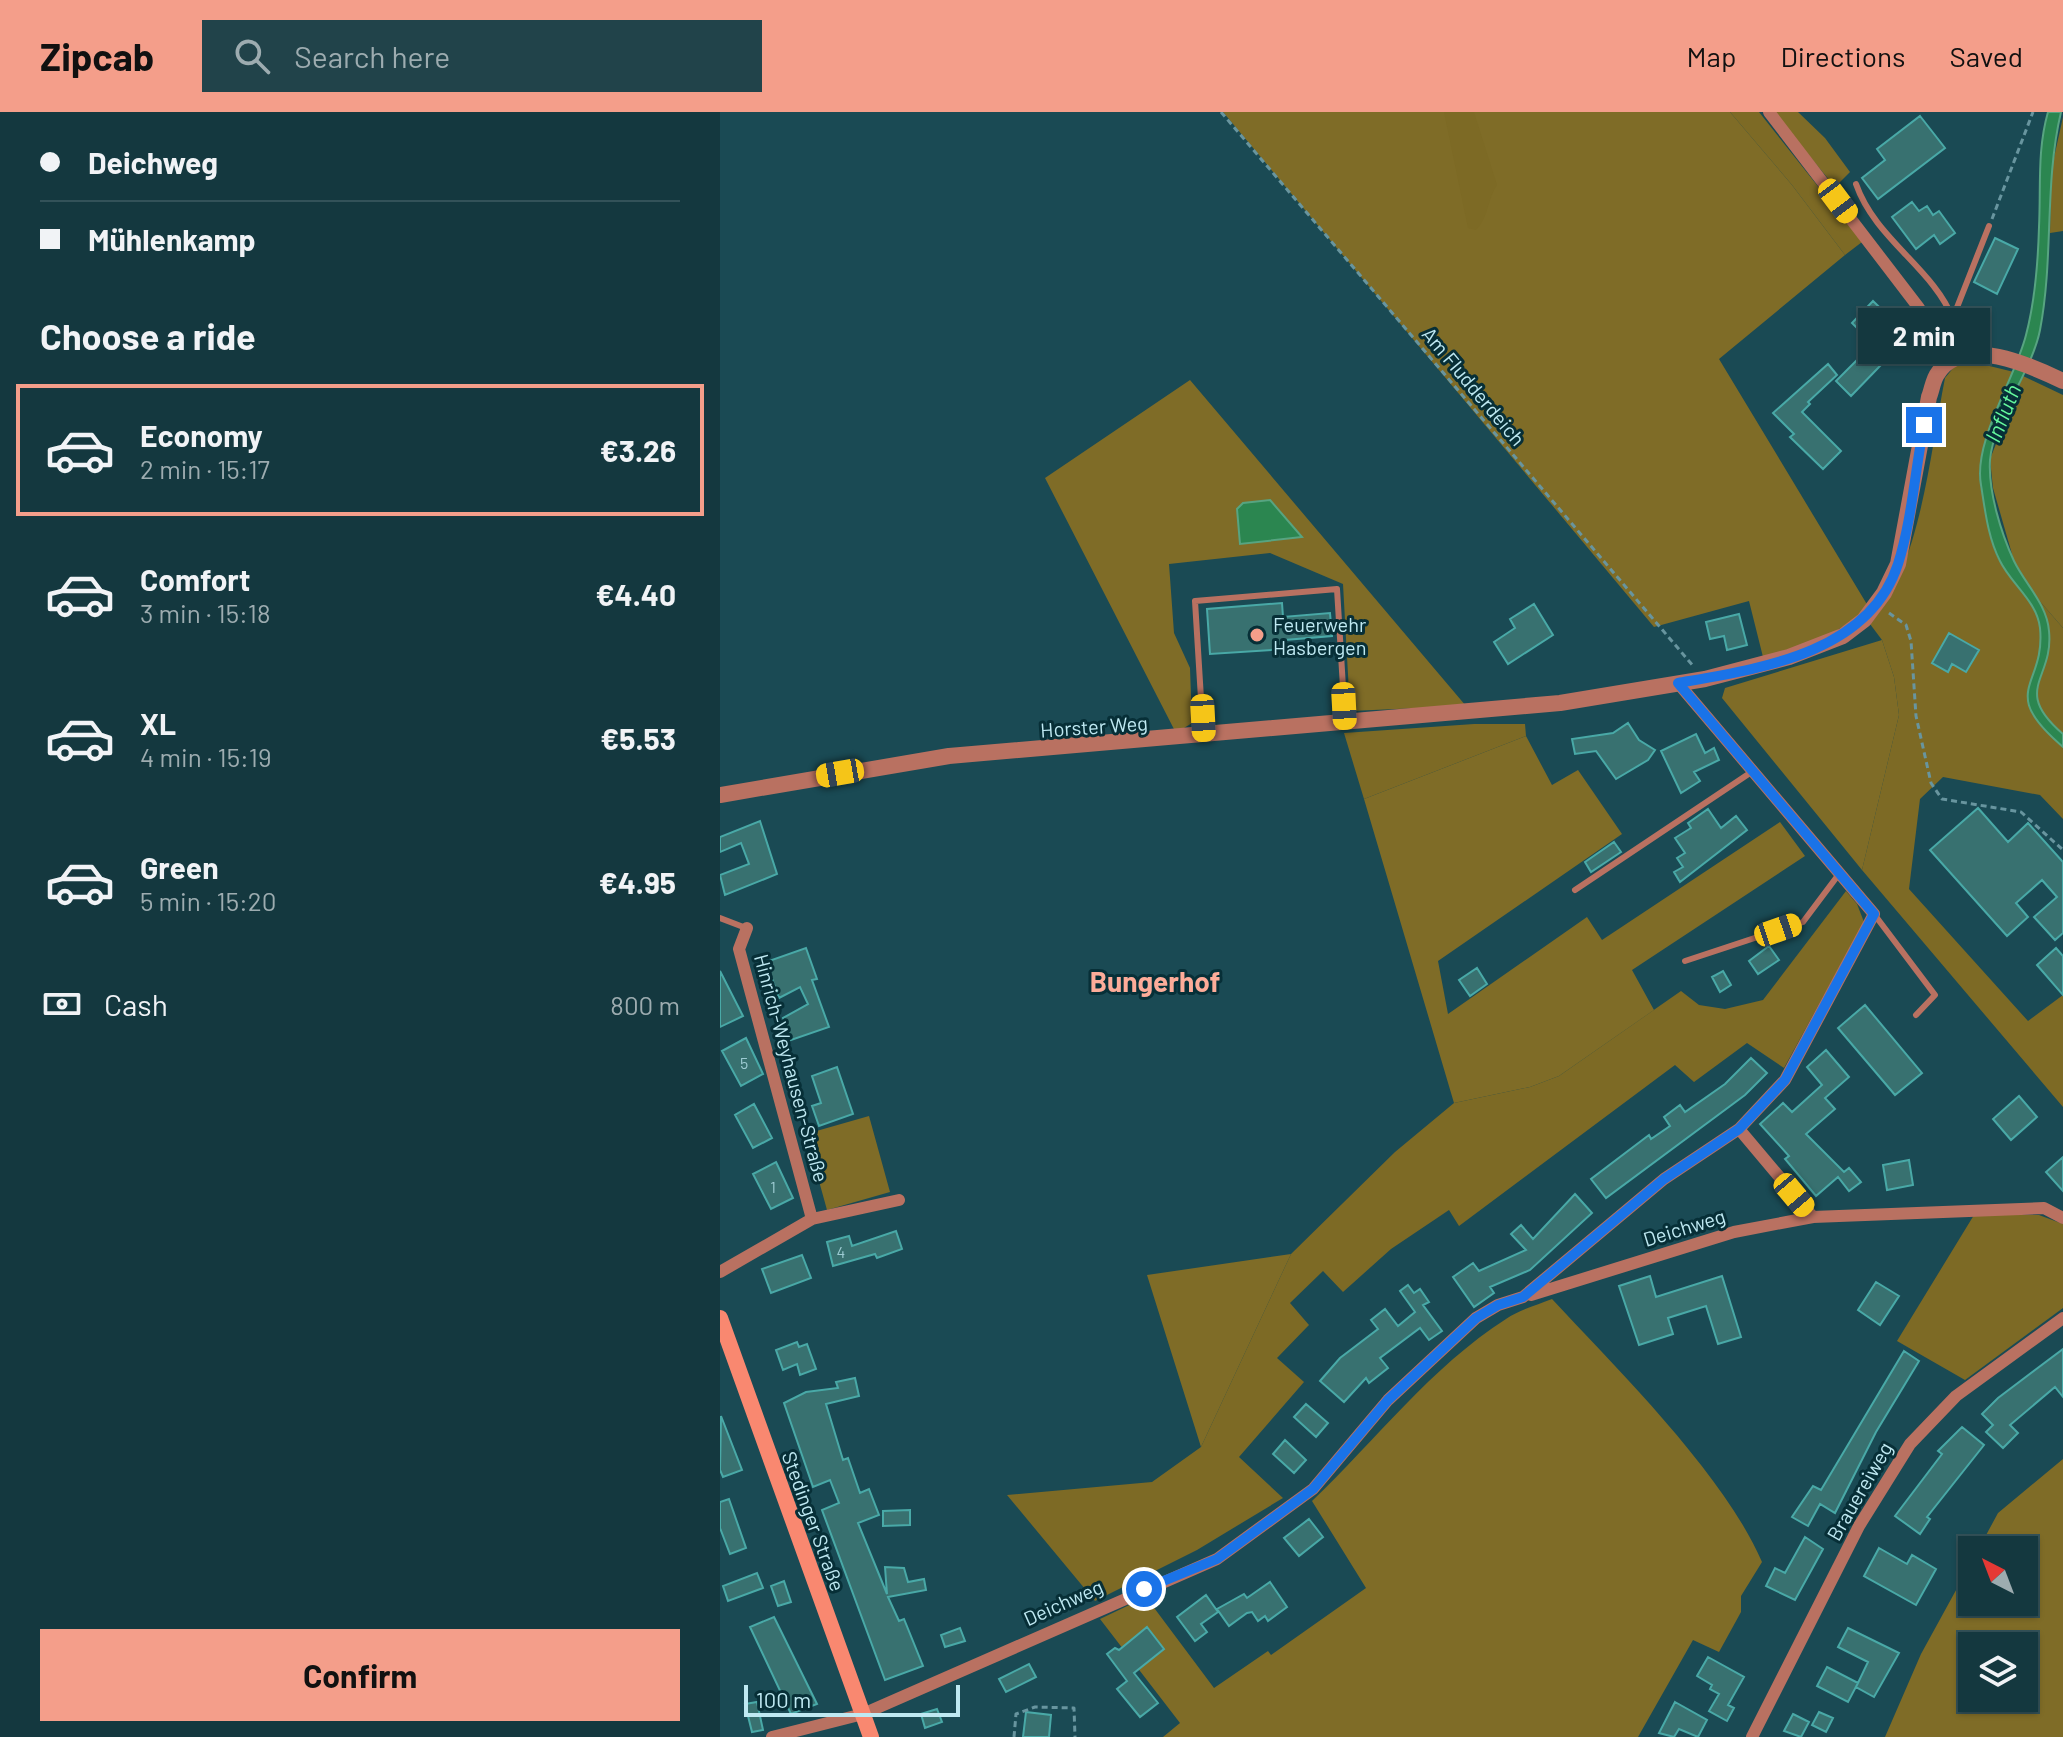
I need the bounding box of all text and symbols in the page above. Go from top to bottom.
search box [202,20,762,92]
text: Zipcab [40,33,154,79]
icon: search [230,34,274,78]
text: Search here [294,38,450,74]
text: Map [1687,39,1736,73]
text: Directions [1780,39,1906,73]
text: Saved [1950,39,2023,73]
text: Deichweg [88,144,218,180]
car [1814,175,1862,227]
text: Mühlenkamp [88,221,256,257]
callout: 2 min [1858,309,1990,365]
text: Choose a ride [40,314,256,357]
text: 2 min [1893,320,1955,351]
street label: Am Fludderdeich [1418,322,1530,450]
water label: Influth [1979,380,2025,446]
route end [1906,407,1942,443]
icon: car [44,414,116,486]
text: Economy [140,417,263,453]
text: €3.26 [600,432,676,468]
text: 2 min · 15:17 [140,453,270,484]
icon: car [44,558,116,630]
text: Comfort [140,561,250,597]
text: €4.40 [595,576,676,612]
text: 3 min · 15:18 [140,597,271,628]
place label: Feuerwehr Hasbergen [1273,612,1367,659]
marker: Feuerwehr Hasbergen [1248,626,1266,644]
car [1331,681,1357,731]
car [1190,693,1216,743]
icon: car [44,702,116,774]
text: XL [140,705,176,741]
street label: Horster Weg [1039,710,1149,742]
text: €5.53 [600,720,676,756]
text: 4 min · 15:19 [140,741,271,772]
car [814,757,866,789]
icon: car [44,846,116,918]
text: Green [140,849,219,885]
text: €4.95 [599,864,676,900]
text: 5 min · 15:20 [140,885,276,916]
car [1751,911,1805,949]
street label: Hinrich-Weyhausen-Straße [750,951,834,1185]
district label: Bungerhof [1090,964,1220,998]
icon: cash [40,982,84,1026]
text: Cash [104,986,168,1022]
text: 800 m [610,989,680,1020]
house number: 5 [740,1053,748,1072]
car [1769,1169,1819,1221]
house number: 1 [770,1177,776,1196]
street label: Deichweg [1640,1203,1728,1251]
house number: 4 [837,1242,845,1261]
street label: Brauereiweg [1821,1437,1897,1545]
street label: Stedinger Straße [778,1448,850,1594]
north arrow [1958,1536,2038,1616]
map controls [1958,1536,2038,1712]
route start [1126,1571,1162,1607]
street label: Deichweg [1019,1574,1107,1630]
button: Confirm [40,1629,680,1721]
button: layers [1958,1632,2038,1712]
scale bar [744,1681,960,1717]
text: 100 m [756,1686,811,1712]

